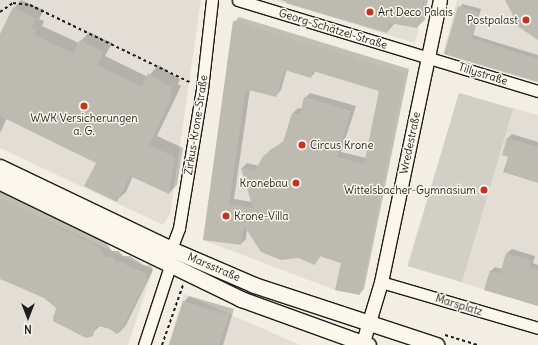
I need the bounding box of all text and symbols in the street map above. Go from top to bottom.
place label: Art Deco Palais [378,5,453,19]
street label: Georg-Schätzel-Straße [277,6,389,52]
marker: Art Deco Palais [365,7,375,17]
place label: Postpalast [467,13,518,27]
marker: Postpalast [521,15,531,25]
street label: Tillystraße [457,60,509,88]
street label: Zirkus-Krone-Straße [182,74,210,176]
marker: WWK Versicherungen a. G. [79,101,89,111]
street label: Wredestraße [397,111,423,175]
place label: WWK Versicherungen a. G. [30,112,138,138]
place label: Circus Krone [310,138,373,152]
marker: Circus Krone [297,140,307,150]
place label: Kronebau [240,176,288,190]
marker: Kronebau [291,178,301,188]
place label: Wittelsbacher-Gymnasium [344,183,476,197]
marker: Wittelsbacher-Gymnasium [479,185,489,195]
place label: Krone-Villa [234,209,289,223]
marker: Krone-Villa [221,211,231,221]
street label: Marsstraße [186,250,242,284]
street label: Marsplatz [434,292,484,318]
north arrow [8,297,48,337]
text: N [24,322,32,336]

